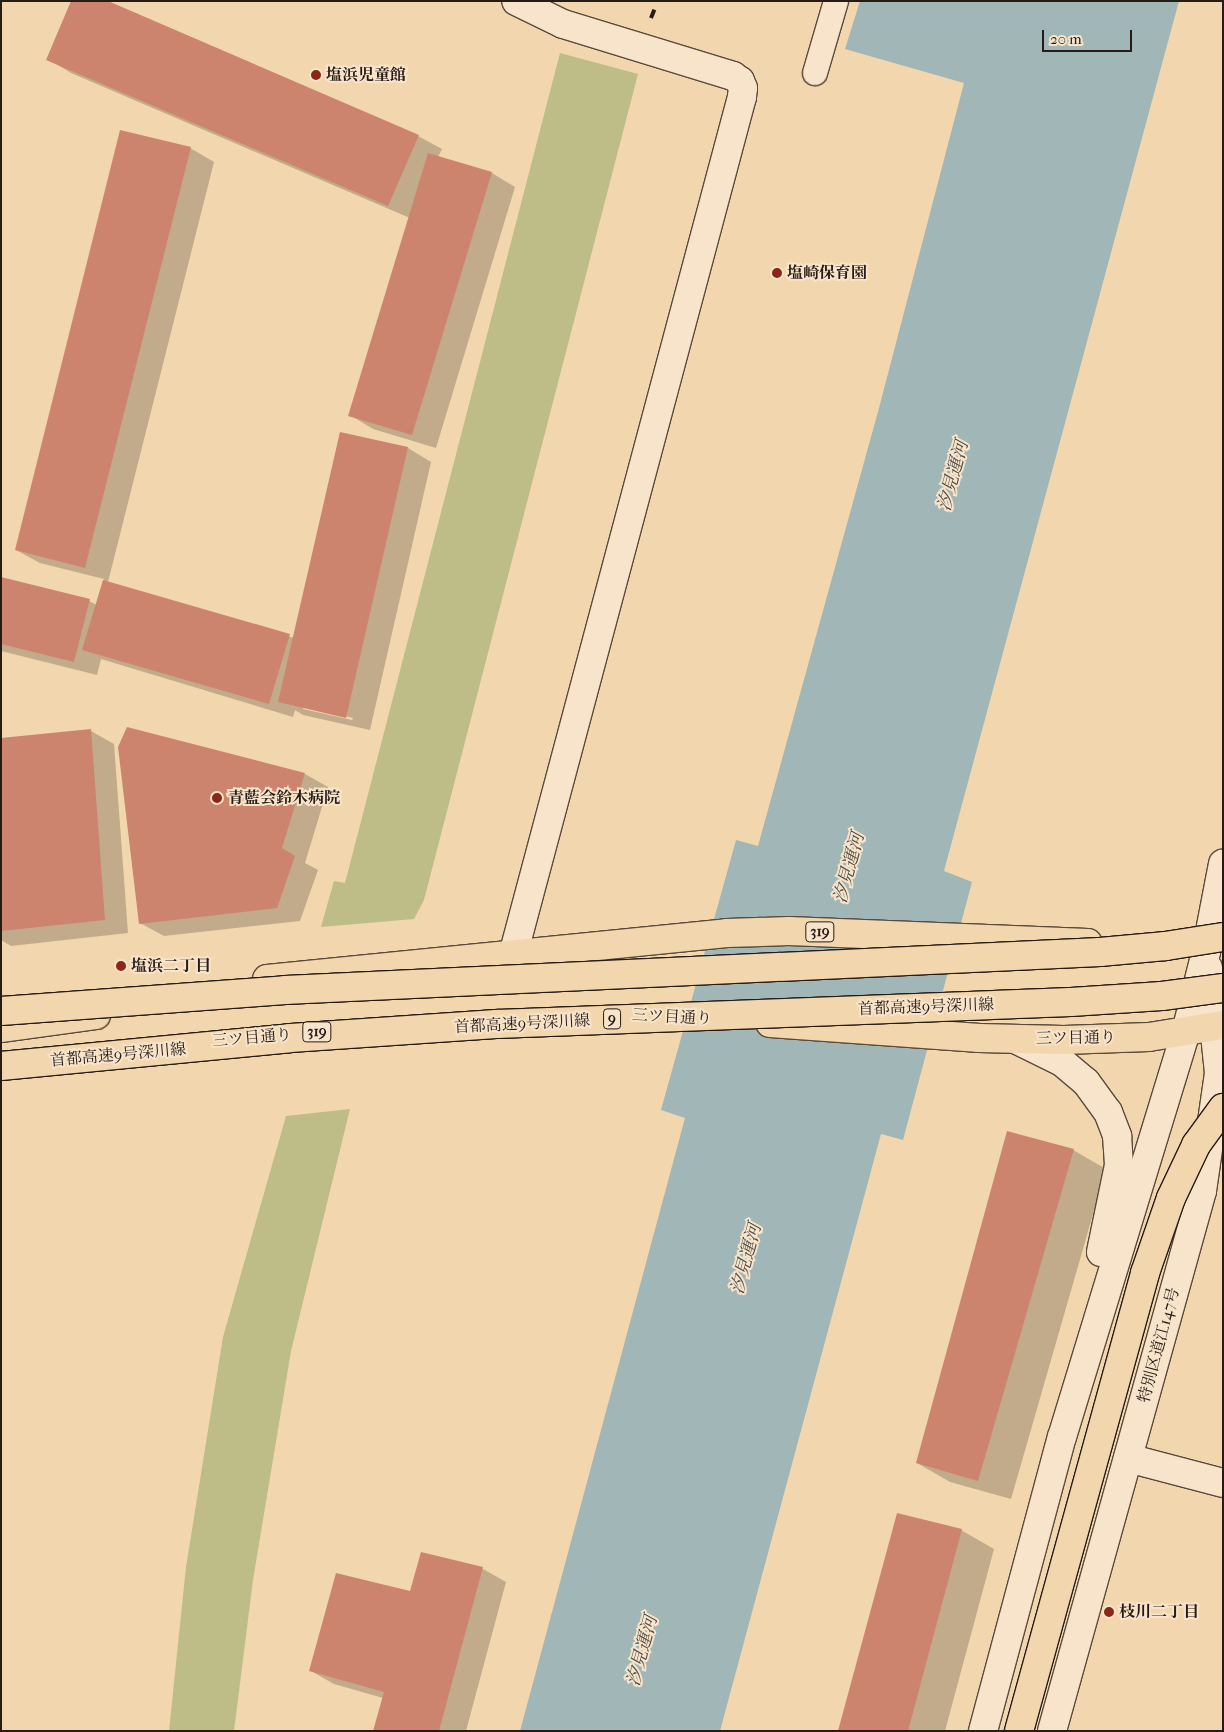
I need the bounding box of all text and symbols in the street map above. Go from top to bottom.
scale bar [1044,20,1134,52]
text: 20 m [1050,30,1082,48]
place label: 塩浜児童館 [326,65,406,85]
marker: 塩浜児童館 [310,69,322,81]
place label: 塩崎保育園 [787,263,867,283]
marker: 塩崎保育園 [771,267,783,279]
water label: 汐見運河 [934,438,974,514]
place label: 青藍会鈴木病院 [228,788,340,808]
marker: 青藍会鈴木病院 [210,791,224,805]
water label: 汐見運河 [830,830,870,906]
road number: 319 [805,920,835,944]
place label: 塩浜二丁目 [131,956,211,976]
marker: 塩浜二丁目 [115,960,127,972]
street label: 首都高速9号深川線 [858,995,994,1019]
street label: 三ツ目通り [632,1005,712,1029]
road number: 9 [602,1006,622,1032]
street label: 首都高速9号深川線 [453,1011,591,1037]
road number: 319 [302,1020,332,1044]
street label: 三ツ目通り [211,1025,293,1051]
street label: 三ツ目通り [1036,1028,1116,1048]
street label: 首都高速9号深川線 [49,1039,187,1071]
water label: 汐見運河 [727,1221,767,1297]
street label: 特別区道江147号 [1134,1285,1184,1405]
place label: 枝川二丁目 [1119,1602,1199,1622]
marker: 枝川二丁目 [1103,1606,1115,1618]
water label: 汐見運河 [623,1613,663,1689]

